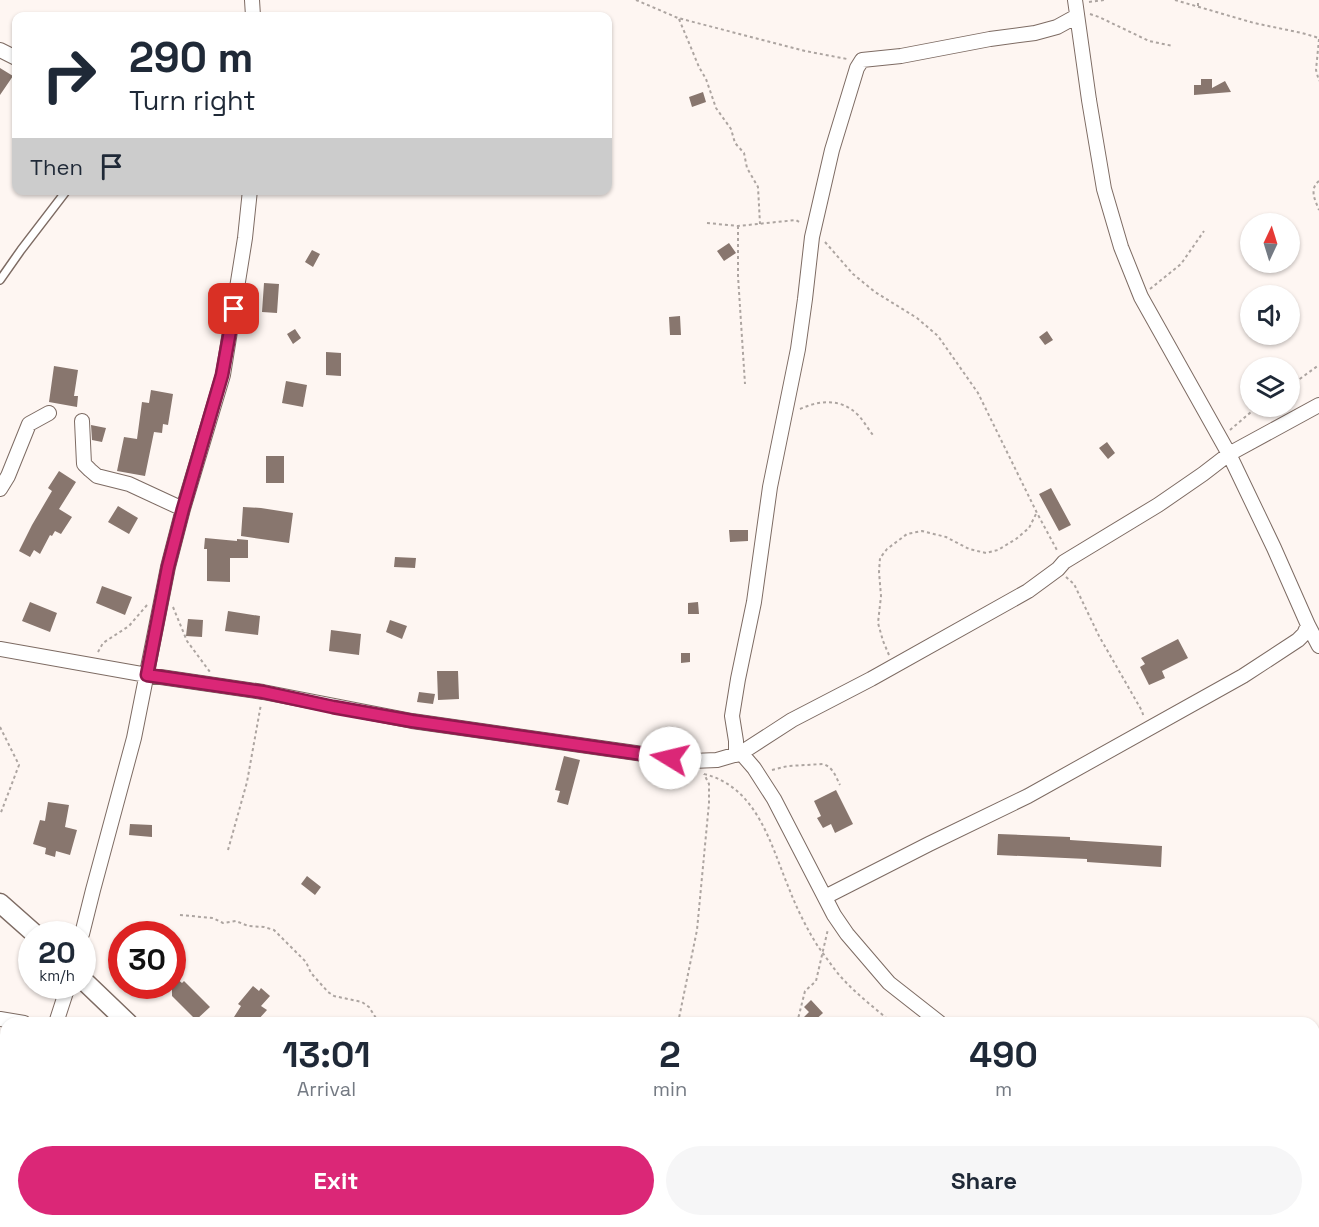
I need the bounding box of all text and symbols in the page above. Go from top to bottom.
text: 290 m [129,31,254,84]
icon: right [30,36,108,114]
text: Turn right [129,83,256,118]
icon: arrive [95,150,128,183]
text: Then [30,153,83,181]
north arrow [1240,213,1300,273]
map controls [1240,213,1300,417]
pin [208,283,259,334]
button: sound [1240,285,1300,345]
icon: arrive [217,292,250,325]
button: layers [1240,357,1300,417]
position arrow [638,726,702,790]
speed limit sign: 30 [108,921,186,999]
text: 20 [38,933,76,972]
text: km/h [39,966,75,985]
text: 13:01 [282,1032,371,1078]
text: 2 [659,1032,681,1078]
text: 490 [969,1032,1038,1078]
text: Arrival [297,1076,356,1102]
text: min [653,1076,687,1102]
text: m [995,1076,1012,1102]
button: Exit [18,1146,654,1215]
button: Share [666,1146,1302,1215]

